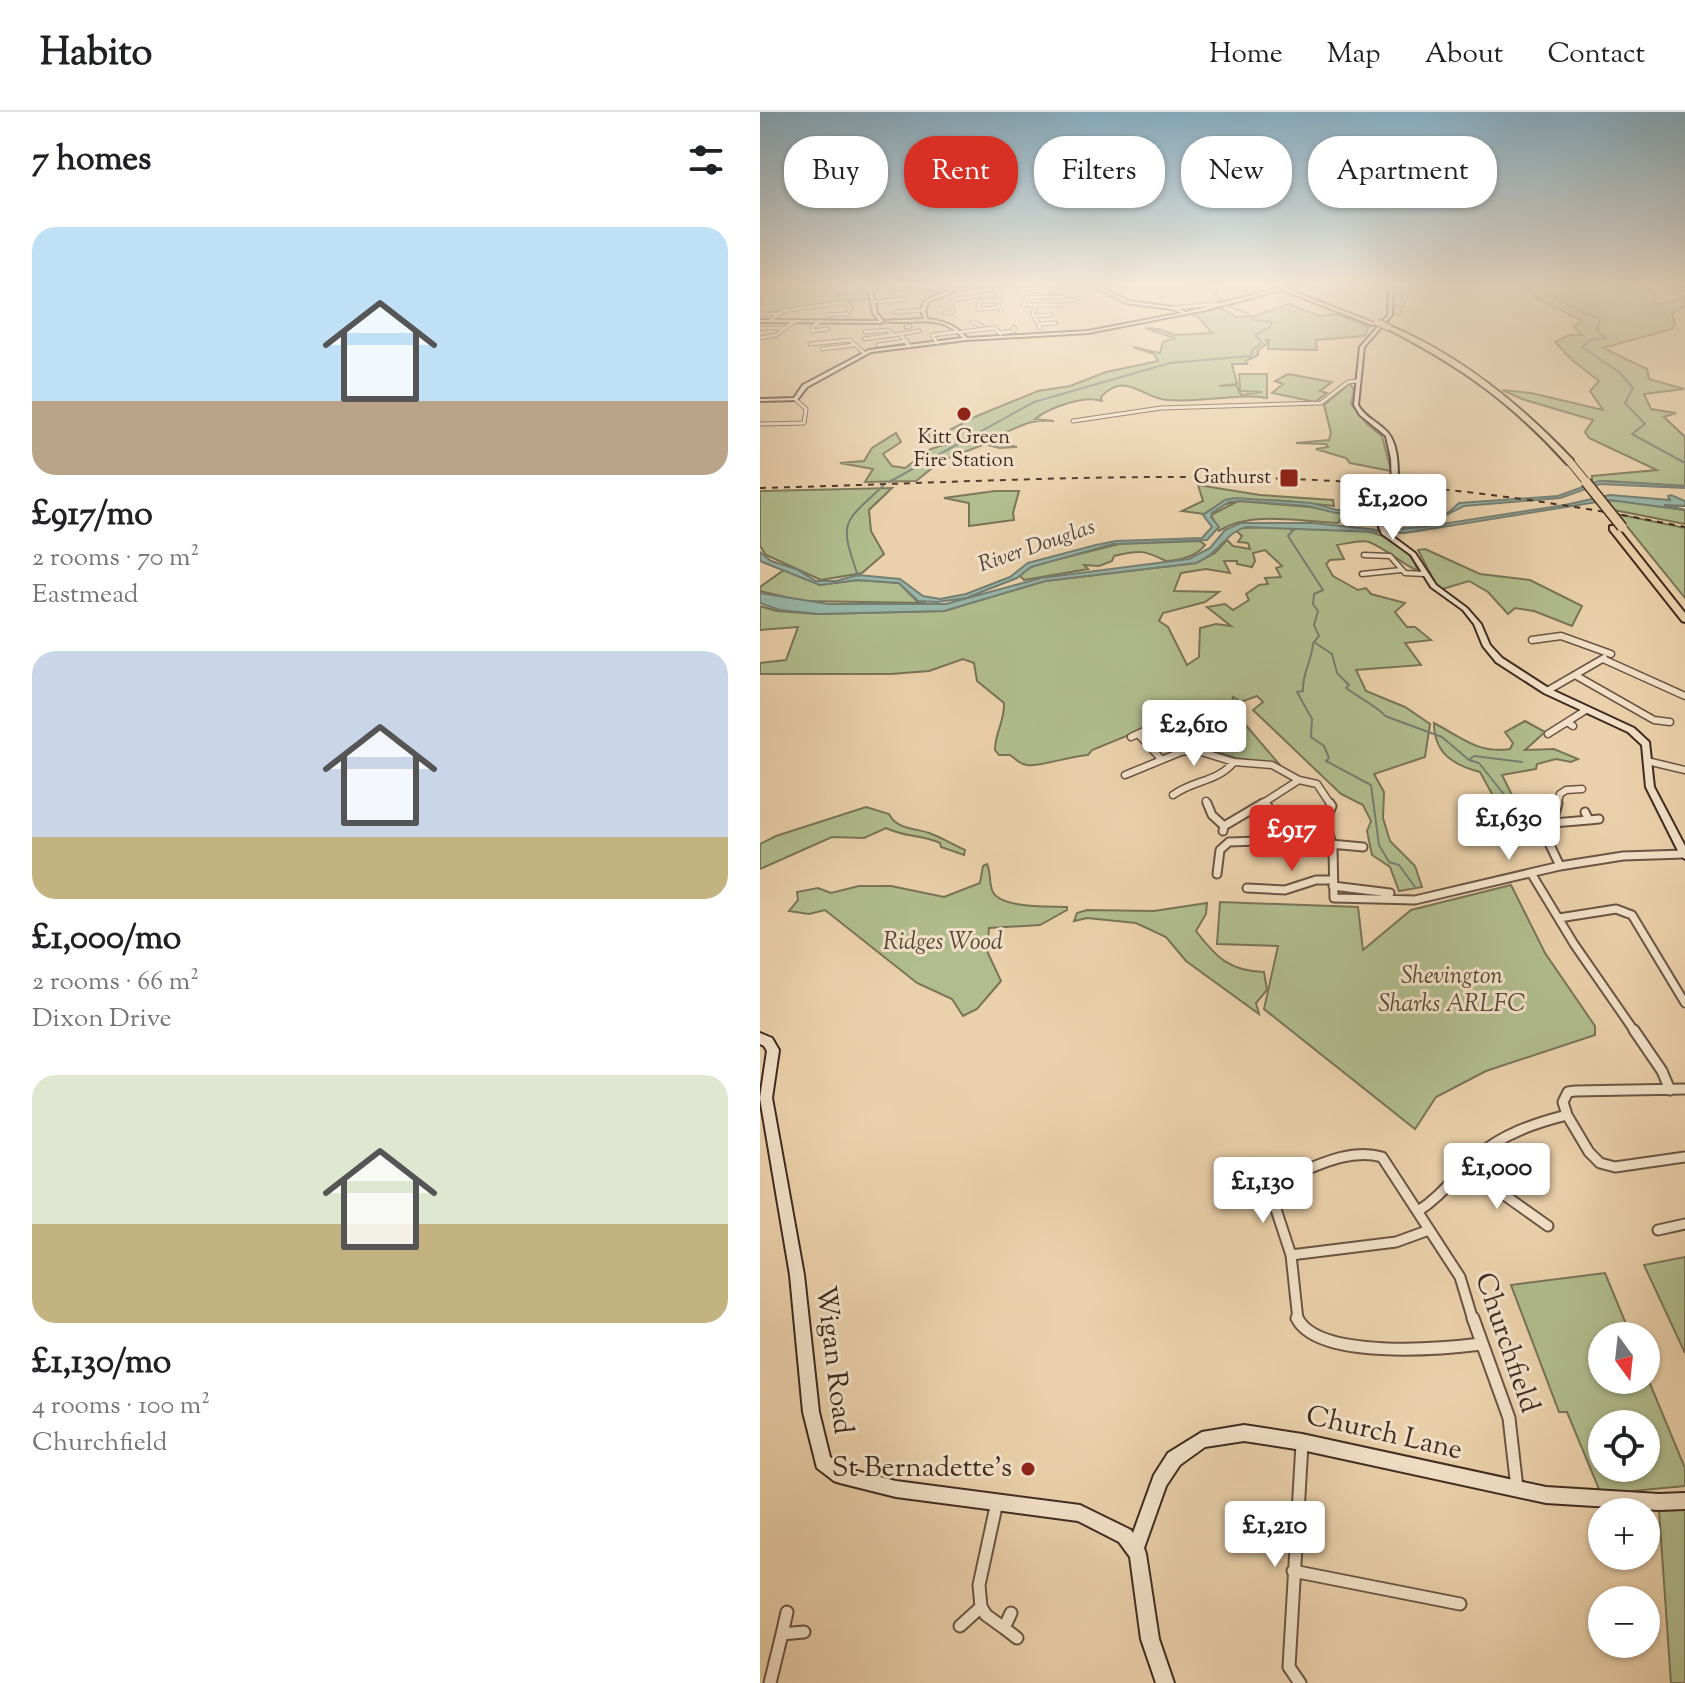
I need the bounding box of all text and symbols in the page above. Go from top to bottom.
text: Habito [40,28,152,82]
text: Home [1209,35,1283,75]
text: Map [1327,35,1381,75]
text: About [1425,35,1503,75]
text: Contact [1547,35,1645,75]
text: 7 homes [32,136,151,185]
chip: Buy [784,136,888,208]
chip: Rent [904,136,1018,208]
chip: Filters [1034,136,1165,208]
chip: New [1181,136,1292,208]
chip: Apartment [1308,136,1497,208]
icon: filters [684,138,728,182]
icon: home [308,279,452,423]
marker: Kitt Green Fire Station [955,405,973,423]
place label: Kitt Green Fire Station [914,424,1014,476]
place label: Gathurst [1194,464,1271,493]
marker: Gathurst [1278,467,1300,489]
pin: £1,200 [1328,474,1458,542]
text: £1,200 [1358,481,1428,518]
text: £917/mo [32,491,153,540]
water label: River Douglas [974,512,1100,582]
text: 2 rooms · 70 m² [32,540,199,577]
text: Eastmead [32,577,138,614]
pin: £2,610 [1129,700,1259,768]
icon: home [308,703,452,847]
text: £2,610 [1160,707,1228,744]
pin: £1,630 [1444,794,1574,862]
text: £1,630 [1476,801,1542,838]
pin: £917 [1245,805,1339,873]
text: £917 [1268,812,1316,849]
text: £1,000/mo [32,915,181,964]
park label: Ridges Wood [883,926,1003,960]
park label: Shevington Sharks ARLFC [1379,960,1525,1022]
text: 2 rooms · 66 m² [32,964,199,1001]
text: Dixon Drive [32,1001,172,1038]
icon: home [308,1127,452,1271]
pin: £1,000 [1432,1143,1562,1211]
text: £1,000 [1462,1150,1532,1187]
pin: £1,130 [1198,1157,1328,1225]
text: £1,130 [1232,1164,1294,1201]
street label: Churchfield [1463,1268,1549,1419]
street label: Wigan Road [804,1283,862,1437]
north arrow [1588,1322,1660,1394]
map controls [1588,1322,1660,1658]
text: £1,130/mo [32,1339,171,1388]
text: 4 rooms · 100 m² [32,1388,210,1425]
street label: Church Lane [1302,1397,1466,1471]
button: locate [1588,1410,1660,1482]
text: Churchfield [32,1425,167,1462]
place label: St Bernadette's [832,1449,1012,1489]
marker: St Bernadette's [1019,1460,1037,1478]
button: + [1588,1498,1660,1570]
pin: £1,210 [1210,1501,1340,1569]
text: £1,210 [1243,1508,1307,1545]
button: − [1588,1586,1660,1658]

